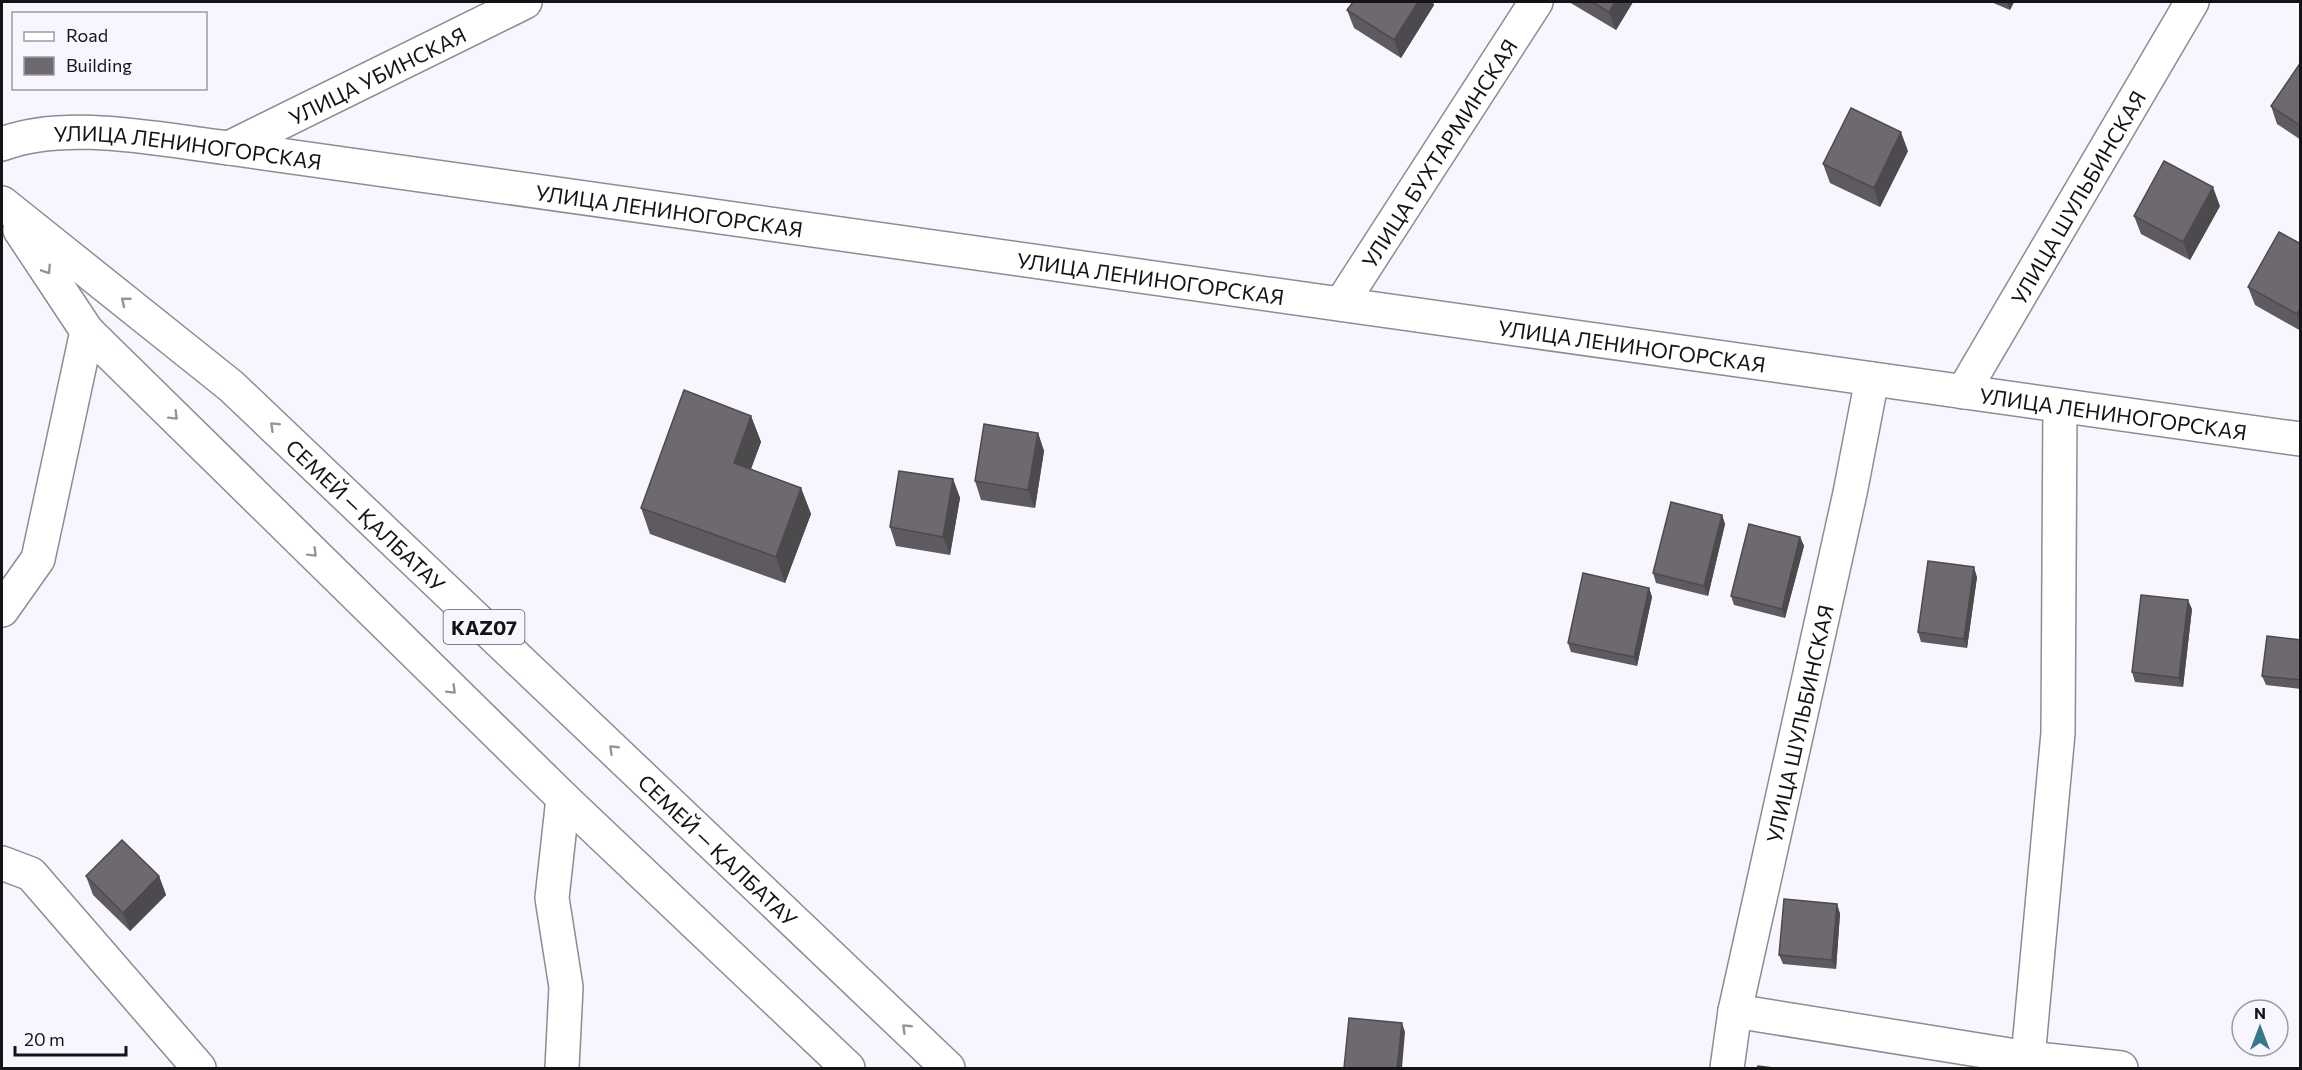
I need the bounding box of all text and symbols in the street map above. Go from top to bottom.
legend [12,12,207,90]
street label: УЛИЦА УБИНСКАЯ [284,21,470,129]
text: Road [66,24,108,46]
street label: УЛИЦА БУХТАРМИНСКАЯ [1356,34,1522,272]
text: Building [66,54,132,76]
street label: УЛИЦА ШУЛЬБИНСКАЯ [2005,86,2150,308]
street label: УЛИЦА ЛЕНИНОГОРСКАЯ [53,120,323,173]
street label: УЛИЦА ЛЕНИНОГОРСКАЯ [534,179,805,241]
street label: УЛИЦА ЛЕНИНОГОРСКАЯ [1015,246,1286,309]
one-way arrow [39,264,51,274]
one-way arrow [120,297,131,308]
street label: УЛИЦА ЛЕНИНОГОРСКАЯ [1497,314,1767,376]
street label: УЛИЦА ЛЕНИНОГОРСКАЯ [1978,382,2249,444]
one-way arrow [166,409,177,420]
one-way arrow [270,423,281,434]
street label: СЕМЕЙ — ҚАЛБАТАУ [282,433,451,596]
one-way arrow [306,546,317,557]
street label: УЛИЦА ШУЛЬБИНСКАЯ [1760,602,1837,845]
road number: KAZ07 [444,610,524,644]
one-way arrow [445,682,456,693]
one-way arrow [609,745,619,756]
street label: СЕМЕЙ — ҚАЛБАТАУ [634,768,803,931]
north arrow [2230,998,2290,1058]
text: N [2254,1003,2266,1022]
scale bar [15,1019,126,1057]
one-way arrow [902,1024,913,1035]
text: 20 m [24,1028,65,1050]

